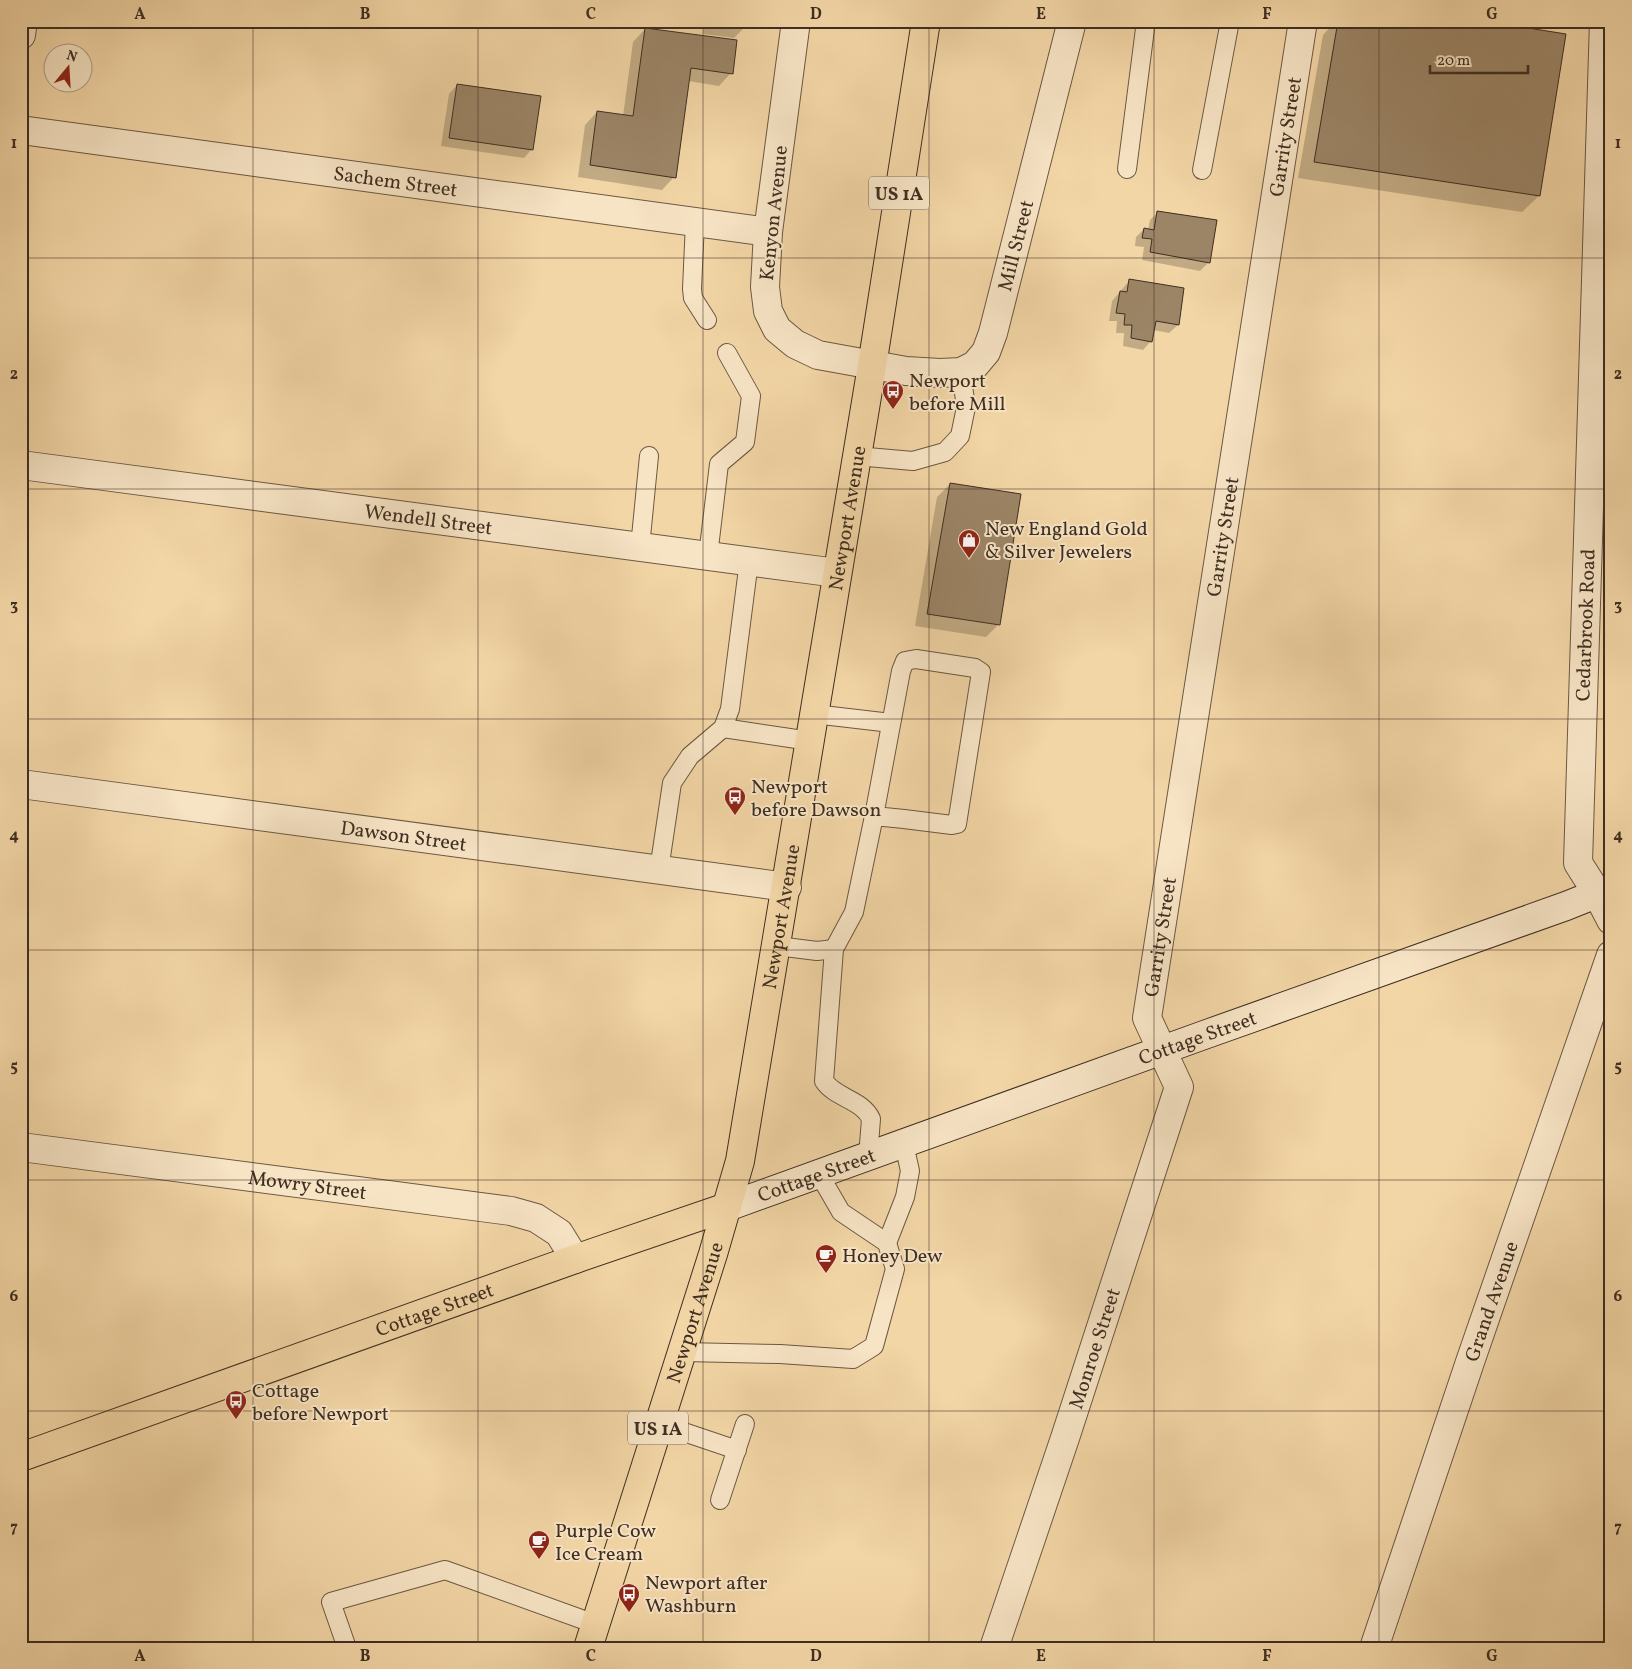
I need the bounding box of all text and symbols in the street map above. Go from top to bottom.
text: A [134,4,146,26]
text: B [360,4,371,26]
text: C [586,4,596,26]
text: D [810,4,822,26]
text: E [1036,4,1046,26]
text: F [1262,4,1272,26]
text: G [1486,4,1498,26]
north arrow [42,42,92,92]
scale bar [1430,42,1527,74]
text: N [64,46,79,68]
text: 20 m [1437,51,1470,72]
street label: Garrity Street [1264,75,1310,199]
text: 1 [11,133,17,155]
text: 1 [1615,133,1621,155]
street label: Kenyon Avenue [754,144,796,282]
street label: Sachem Street [331,161,459,205]
road number: US 1A [869,177,929,210]
street label: Mill Street [992,197,1042,294]
text: 2 [10,364,18,386]
text: 2 [1614,364,1622,386]
place label: Newport before Mill [909,368,1005,419]
bus stop icon: Newport before Mill [881,379,905,410]
street label: Newport Avenue [823,444,875,593]
street label: Garrity Street [1201,475,1247,599]
street label: Wendell Street [362,499,494,543]
place label: New England Gold & Silver Jewelers [985,516,1148,567]
shop icon: New England Gold & Silver Jewelers [957,528,981,559]
street label: Cedarbrook Road [1570,548,1604,702]
text: 3 [10,595,18,617]
text: 3 [1614,595,1622,617]
place label: Newport before Dawson [751,774,881,825]
bus stop icon: Newport before Dawson [723,785,747,816]
street label: Dawson Street [338,815,468,860]
text: 4 [9,825,19,847]
text: 4 [1613,825,1623,847]
street label: Newport Avenue [757,842,808,991]
street label: Garrity Street [1138,875,1185,999]
street label: Cottage Street [1135,1005,1261,1073]
text: 5 [10,1056,18,1078]
text: 5 [1614,1056,1622,1078]
street label: Cottage Street [754,1143,880,1211]
street label: Mowry Street [246,1165,368,1208]
street label: Grand Avenue [1459,1238,1527,1366]
street label: Newport Avenue [661,1239,732,1387]
cafe icon: Honey Dew [814,1243,838,1274]
place label: Honey Dew [842,1243,943,1271]
street label: Cottage Street [372,1277,498,1345]
street label: Monroe Street [1063,1285,1129,1413]
text: 6 [10,1286,19,1308]
text: 6 [1614,1286,1623,1308]
place label: Cottage before Newport [252,1378,389,1429]
bus stop icon: Cottage before Newport [224,1389,248,1420]
road number: US 1A [628,1412,688,1445]
text: 7 [10,1517,18,1539]
text: 7 [1614,1517,1622,1539]
place label: Purple Cow Ice Cream [555,1518,656,1569]
cafe icon: Purple Cow Ice Cream [527,1529,551,1560]
place label: Newport after Washburn [645,1570,768,1621]
bus stop icon: Newport after Washburn [617,1582,641,1613]
text: A [134,1646,146,1668]
text: B [360,1646,371,1668]
text: C [586,1646,596,1668]
text: D [810,1646,822,1668]
text: E [1036,1646,1046,1668]
text: F [1262,1646,1272,1668]
text: G [1486,1646,1498,1668]

